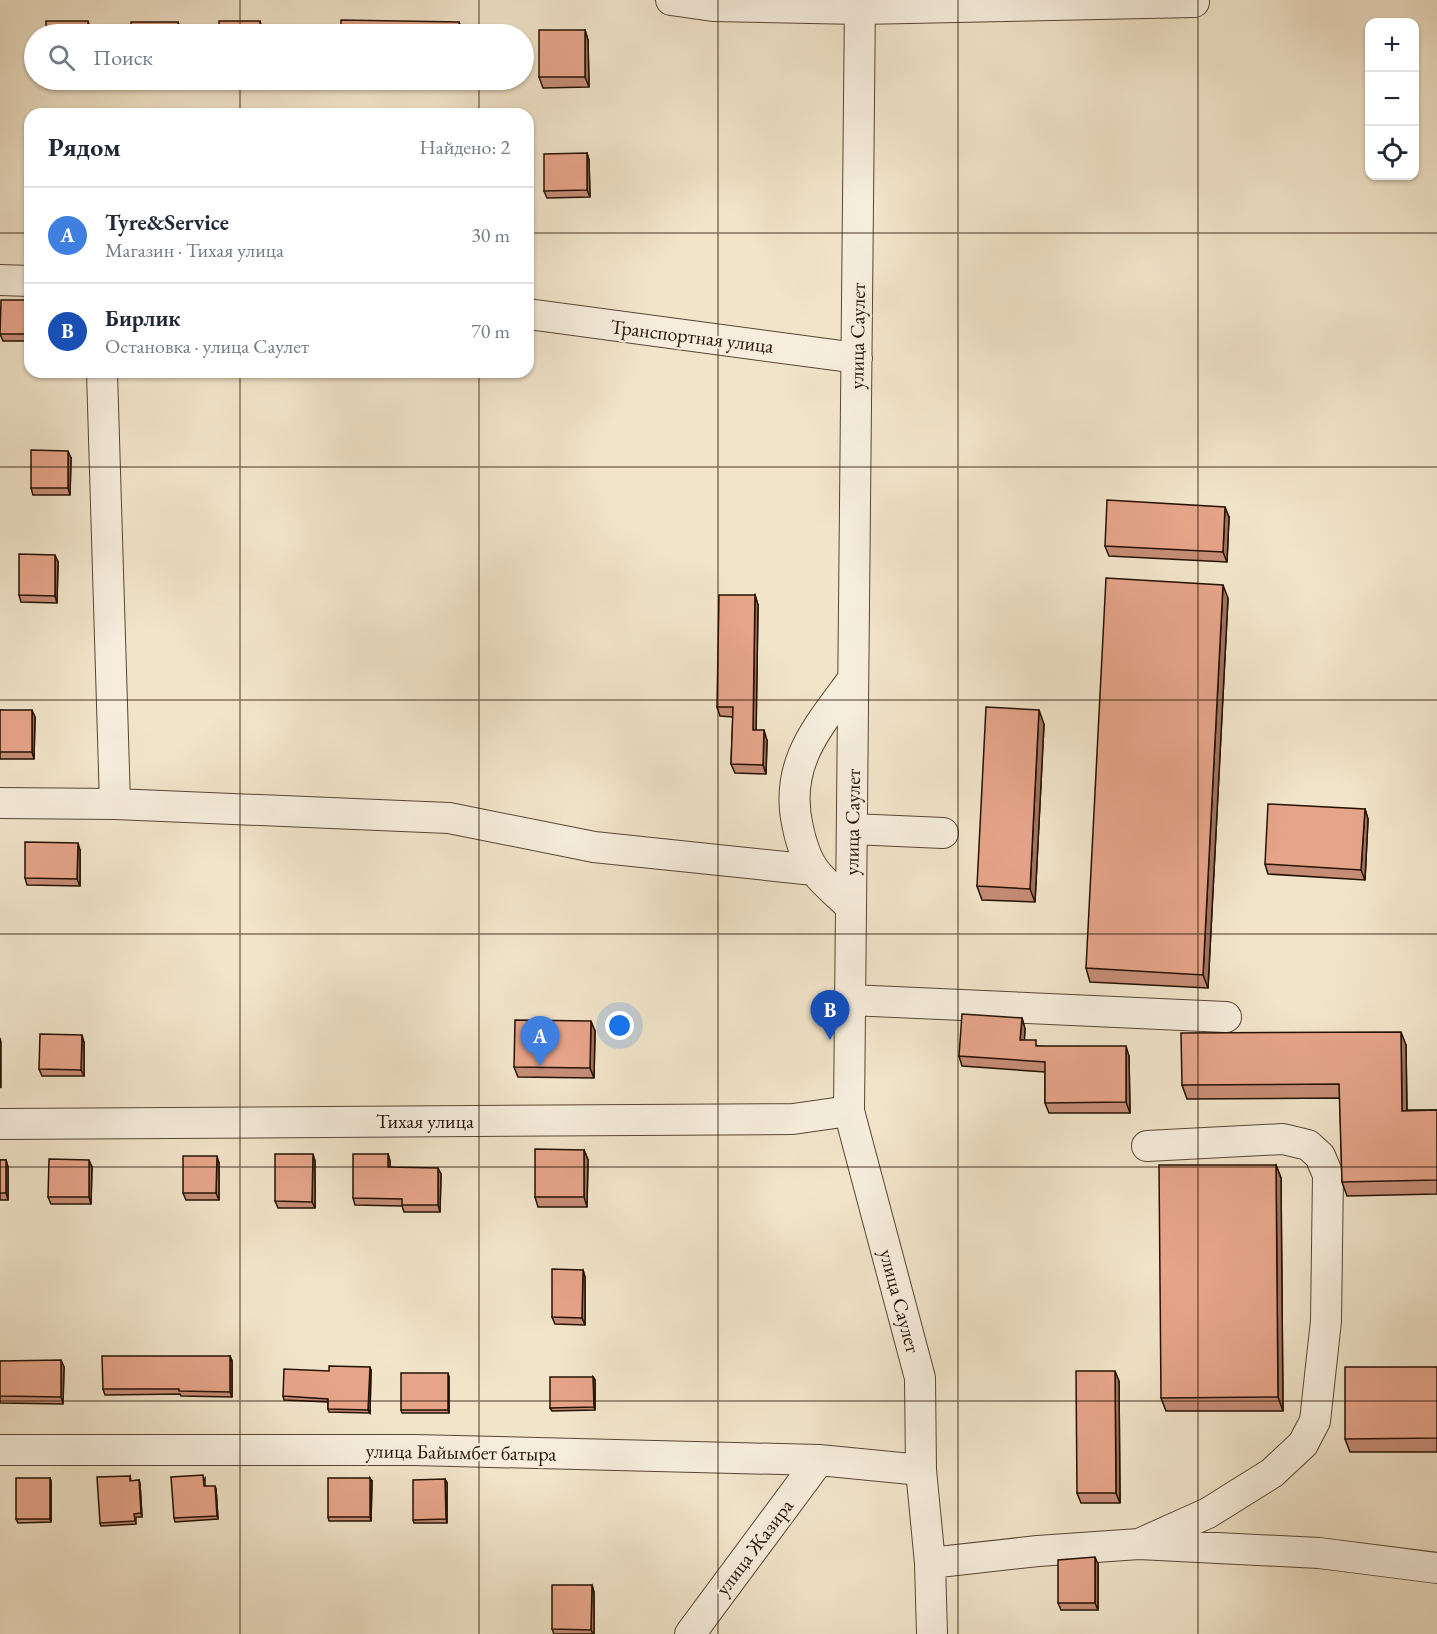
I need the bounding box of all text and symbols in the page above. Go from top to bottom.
map controls [1365,18,1419,180]
button: + [1365,18,1419,72]
search box [24,24,534,90]
icon: search [45,41,78,74]
text: Поиск [93,43,153,72]
button: − [1365,72,1419,126]
button: locate [1365,126,1419,180]
text: Рядом [48,130,121,164]
text: Найдено: 2 [419,134,510,160]
text: Tyre&Service [105,208,229,237]
text: A [60,222,75,248]
text: 30 m [471,222,510,248]
text: Магазин · Тихая улица [105,237,284,263]
street label: улица Саулет [843,282,871,390]
text: Бирлик [105,304,181,333]
street label: Транспортная улица [609,313,775,359]
text: B [61,318,74,344]
text: 70 m [471,318,510,344]
text: Остановка · улица Саулет [105,333,309,359]
street label: улица Саулет [838,768,866,876]
pin: B [810,990,850,1040]
your location [605,1011,634,1040]
pin: A [520,1016,560,1066]
street label: Тихая улица [376,1108,474,1134]
street label: улица Саулет [874,1246,926,1356]
street label: улица Байымбет батыра [365,1437,557,1467]
street label: улица Жазира [709,1494,799,1600]

